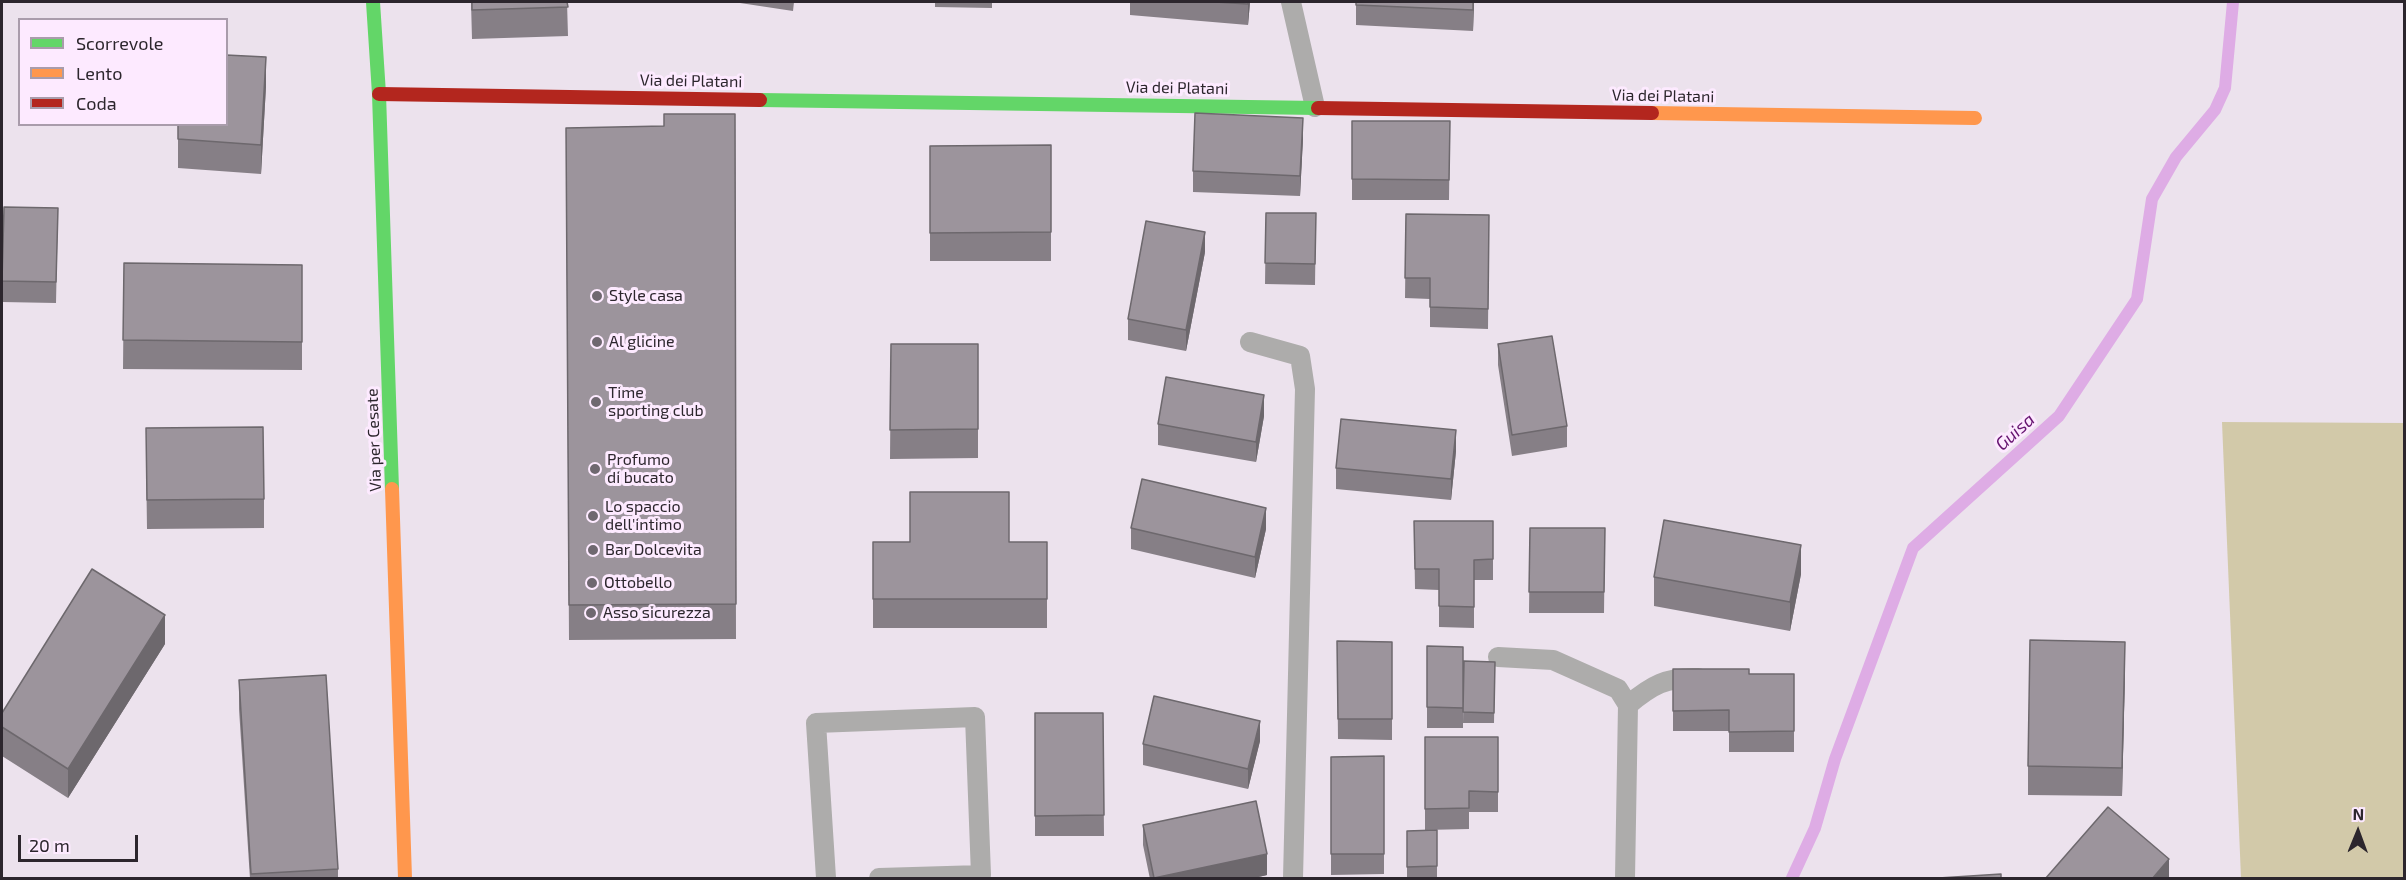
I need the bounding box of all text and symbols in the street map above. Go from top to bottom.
legend [18,18,228,126]
text: Scorrevole [76,32,163,54]
text: Lento [76,62,122,84]
street label: Via dei Platani [640,71,742,91]
street label: Via dei Platani [1126,78,1228,98]
street label: Via dei Platani [1612,86,1714,106]
text: Coda [76,92,117,114]
place label: Style casa [609,286,683,306]
marker: Style casa [590,289,604,303]
place label: Al glicine [609,332,675,352]
marker: Al glicine [590,335,604,349]
place label: Time sporting club [608,383,704,421]
street label: Via per Cesate [363,388,385,492]
marker: Time sporting club [589,395,603,409]
water label: Guisa [1991,409,2039,455]
place label: Profumo di bucato [607,450,674,488]
marker: Profumo di bucato [588,462,602,476]
place label: Lo spaccio dell'intimo [605,497,682,535]
marker: Lo spaccio dell'intimo [586,509,600,523]
place label: Bar Dolcevita [605,540,702,560]
marker: Bar Dolcevita [586,543,600,557]
place label: Ottobello [604,573,672,593]
marker: Ottobello [585,576,599,590]
place label: Asso sicurezza [603,603,711,623]
marker: Asso sicurezza [584,606,598,620]
north arrow [2328,802,2388,862]
text: N [2352,804,2364,823]
scale bar [21,823,141,861]
text: 20 m [29,834,70,856]

